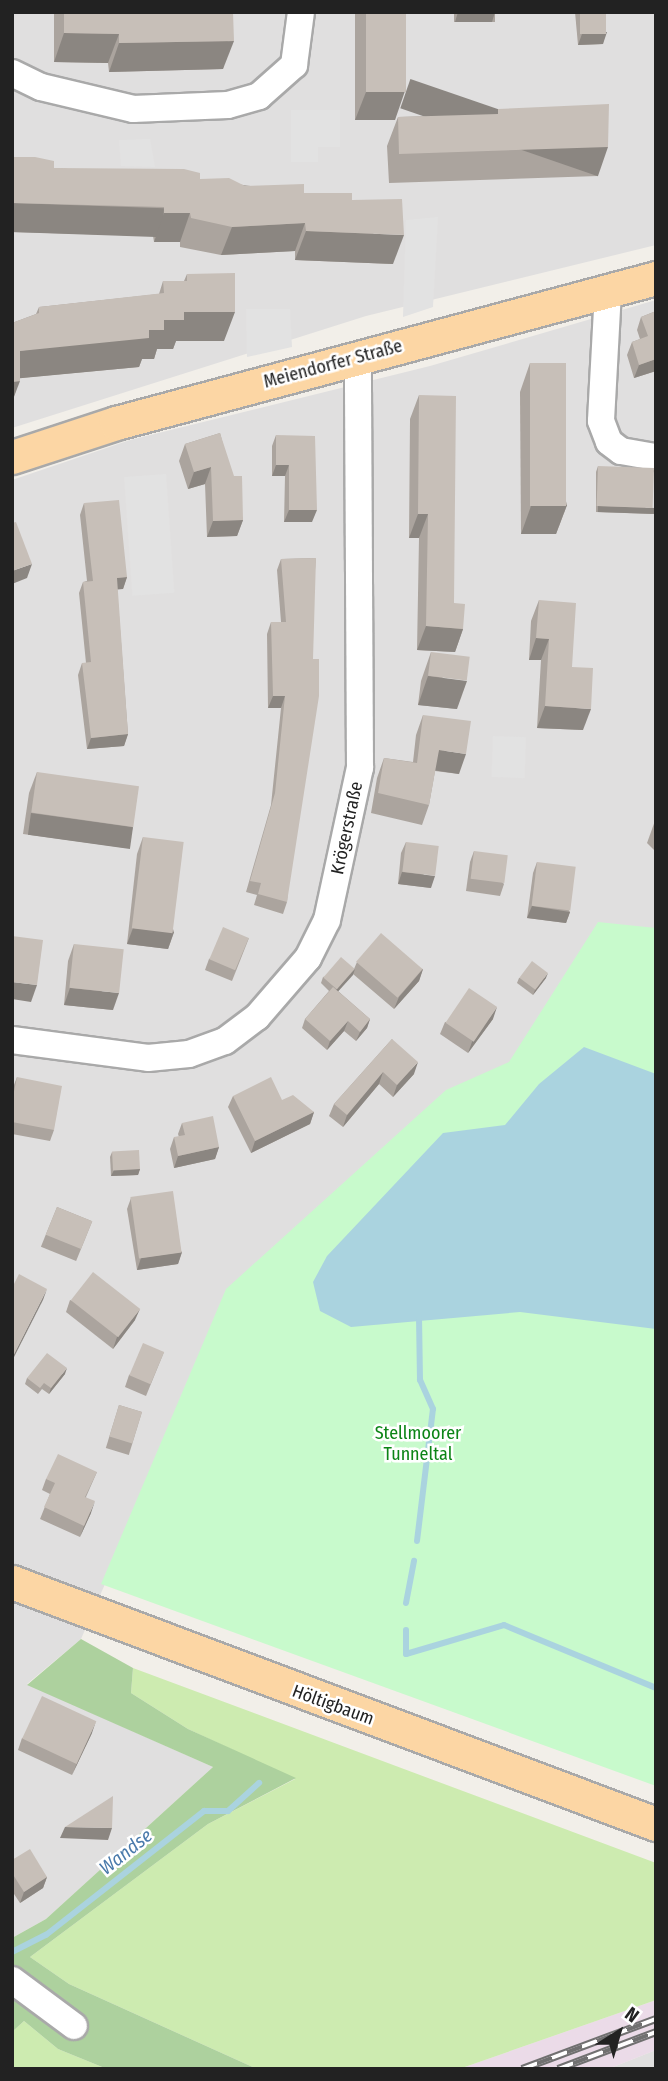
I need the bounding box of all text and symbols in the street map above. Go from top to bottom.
street label: Meiendorfer Straße [261,335,405,393]
street label: Krögerstraße [327,780,367,876]
park label: Stellmoorer Tunneltal [375,1423,461,1466]
street label: Höltigbaum [289,1680,377,1730]
water label: Wandse [95,1824,157,1880]
north arrow [584,1997,654,2067]
text: N [620,2002,643,2027]

